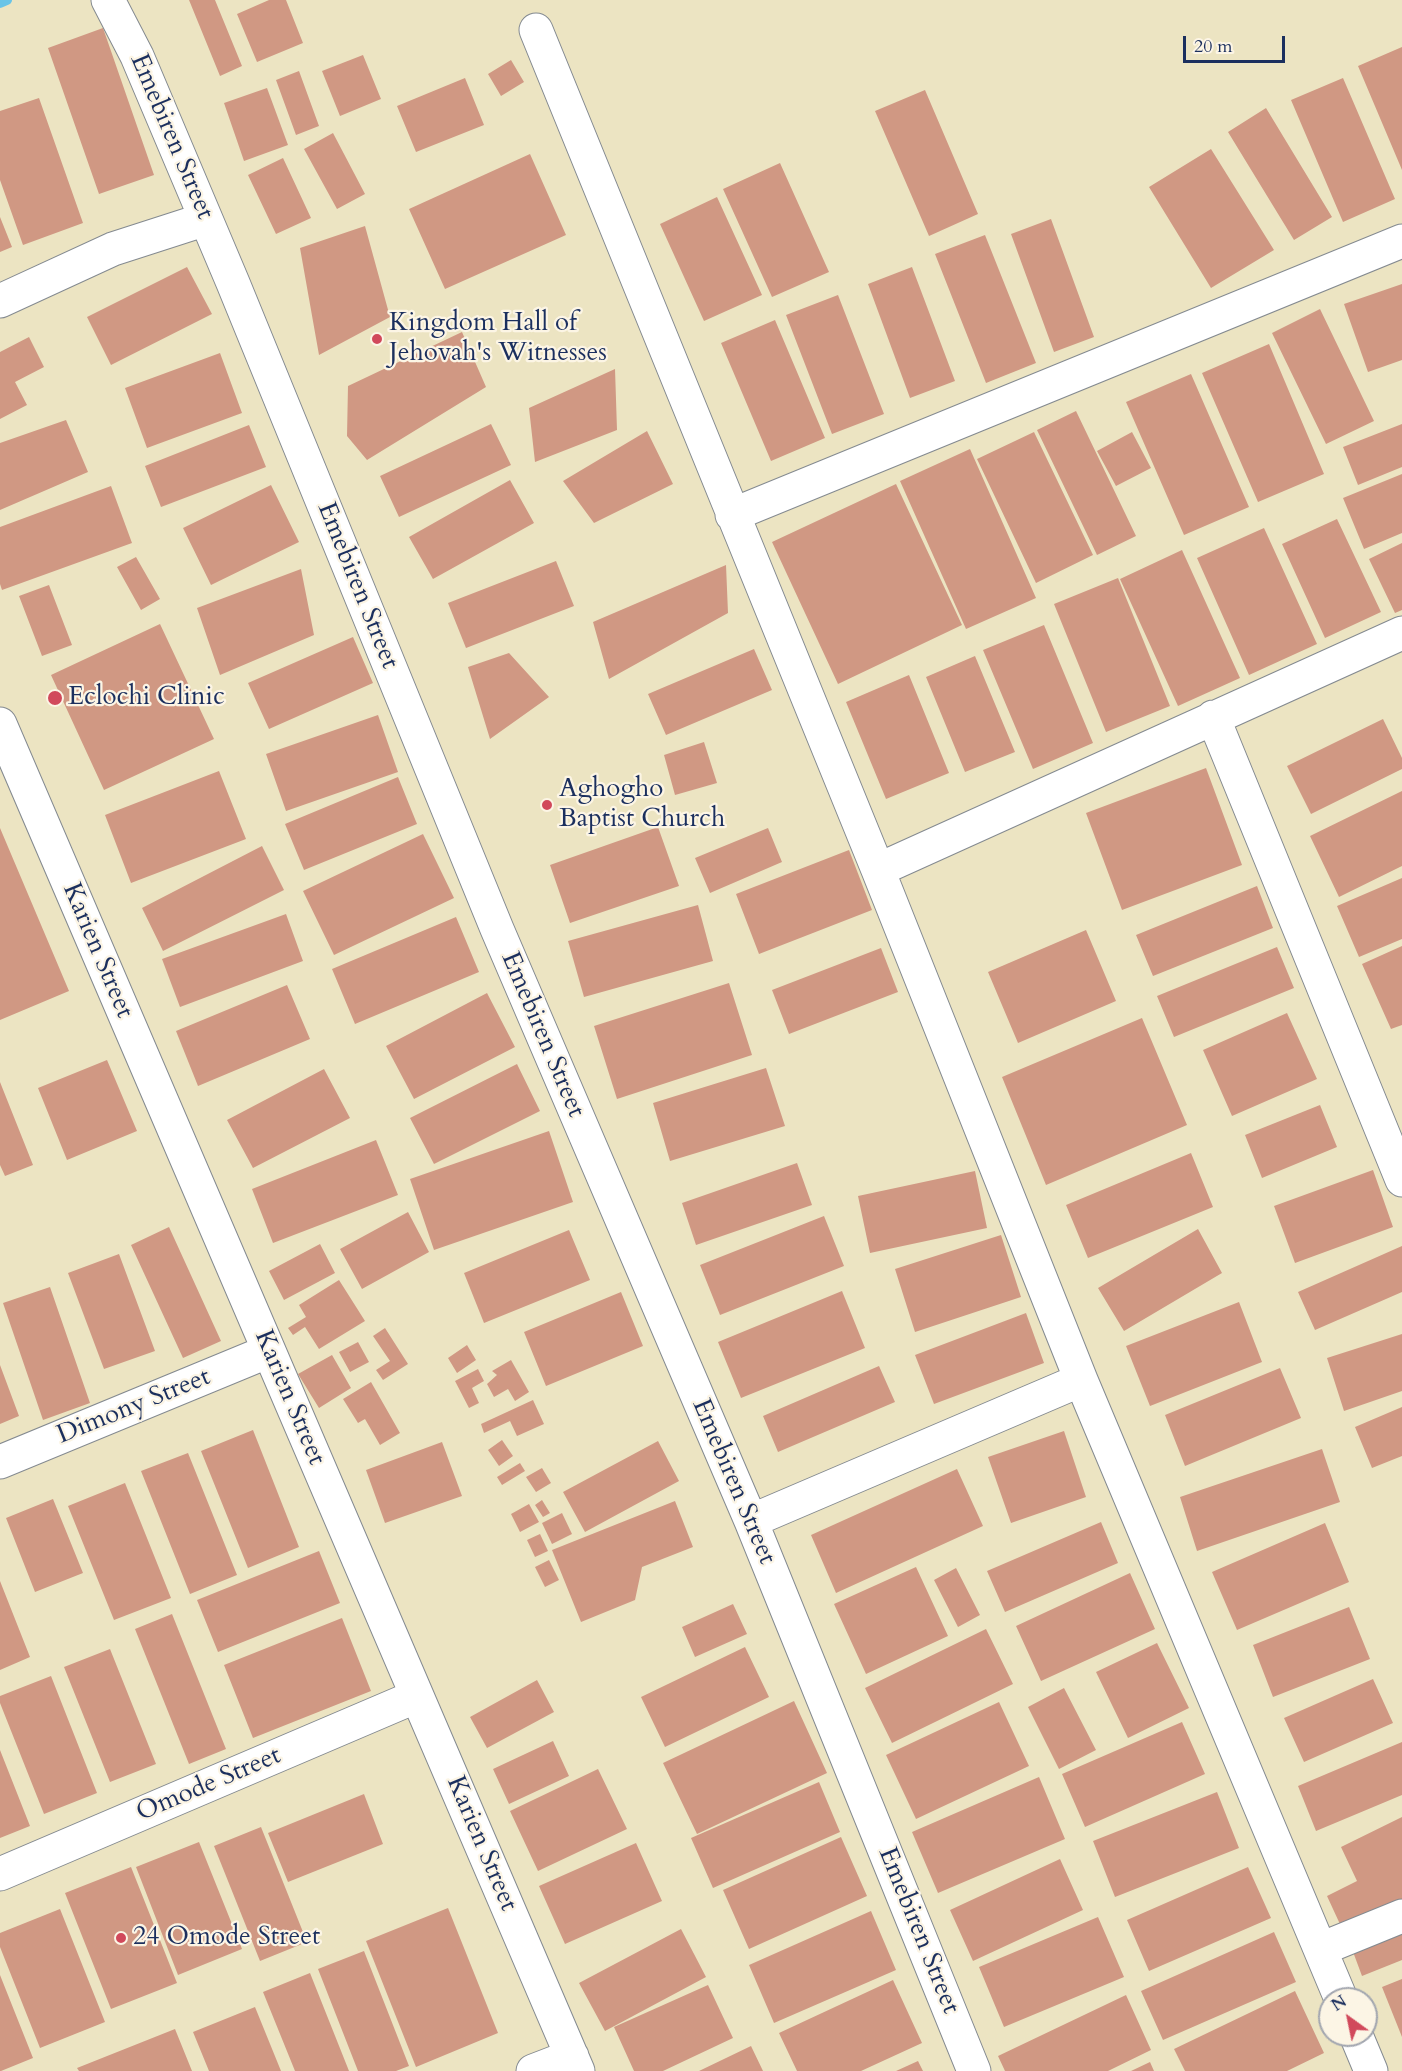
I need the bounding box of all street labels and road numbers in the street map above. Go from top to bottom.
street label: Emebiren Street [122,50,220,224]
street label: Emebiren Street [309,498,405,674]
street label: Karien Street [55,879,139,1023]
street label: Emebiren Street [493,948,591,1122]
street label: Karien Street [247,1326,331,1470]
street label: Dimony Street [53,1362,215,1452]
street label: Emebiren Street [684,1395,782,1569]
street label: Omode Street [132,1741,286,1829]
street label: Karien Street [439,1772,523,1916]
street label: Emebiren Street [870,1843,966,2019]

